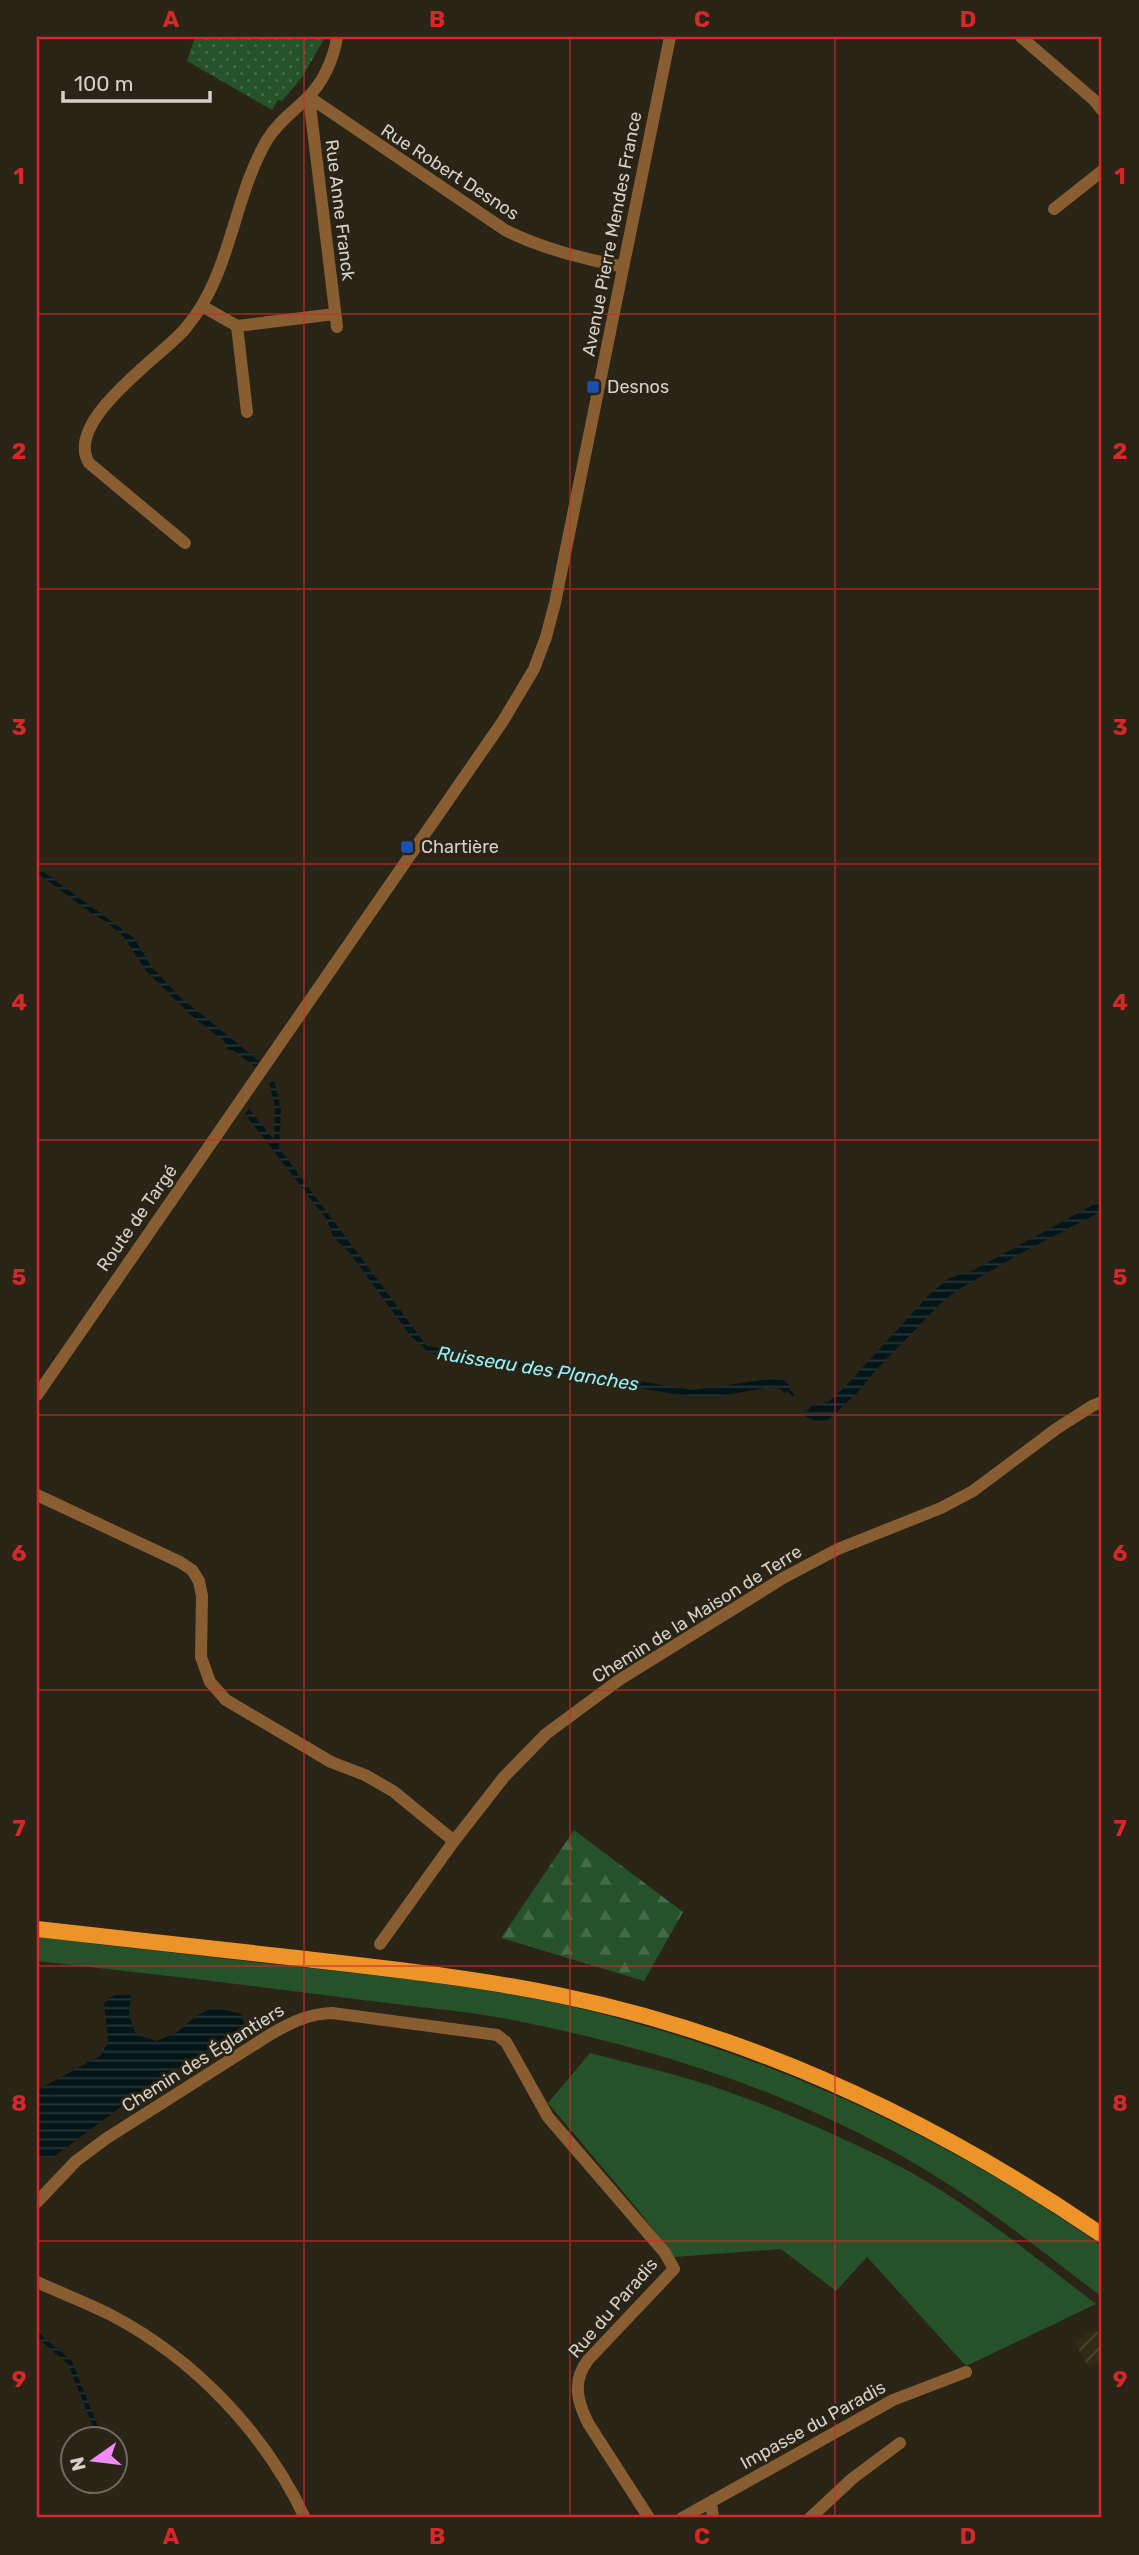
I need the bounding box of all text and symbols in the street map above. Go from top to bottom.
text: A [163,5,180,33]
text: B [429,5,445,33]
text: C [694,5,710,33]
text: D [960,5,976,33]
scale bar [63,60,210,104]
text: 100 m [74,71,133,96]
street label: Avenue Pierre Mendes France [577,110,647,358]
street label: Rue Robert Desnos [377,119,523,225]
street label: Rue Anne Franck [320,138,360,283]
text: 1 [13,162,25,190]
text: 1 [1114,162,1126,190]
place label: Desnos [607,376,669,398]
marker: Desnos [585,379,601,395]
text: 2 [12,437,26,465]
text: 2 [1113,437,1127,465]
text: 3 [11,713,27,741]
text: 3 [1112,713,1128,741]
place label: Chartière [421,836,499,858]
marker: Chartière [399,839,415,855]
text: 4 [11,988,27,1016]
text: 4 [1112,988,1128,1016]
street label: Route de Targé [92,1160,182,1276]
text: 5 [12,1263,27,1291]
text: 5 [1113,1263,1128,1291]
water label: Ruisseau des Planches [435,1341,641,1396]
text: 6 [12,1539,27,1567]
text: 6 [1113,1539,1128,1567]
street label: Chemin de la Maison de Terre [588,1540,806,1688]
text: 7 [12,1814,26,1842]
text: 7 [1113,1814,1127,1842]
street label: Chemin des Églantiers [118,1999,288,2117]
text: 8 [11,2089,27,2117]
text: 8 [1112,2089,1128,2117]
street label: Rue du Paradis [564,2254,662,2362]
text: 9 [12,2365,26,2393]
text: 9 [1113,2365,1127,2393]
street label: Impasse du Paradis [737,2376,889,2474]
north arrow [60,2426,130,2496]
text: N [65,2455,91,2473]
text: A [163,2522,180,2550]
text: B [429,2522,445,2550]
text: C [694,2522,710,2550]
text: D [960,2522,976,2550]

